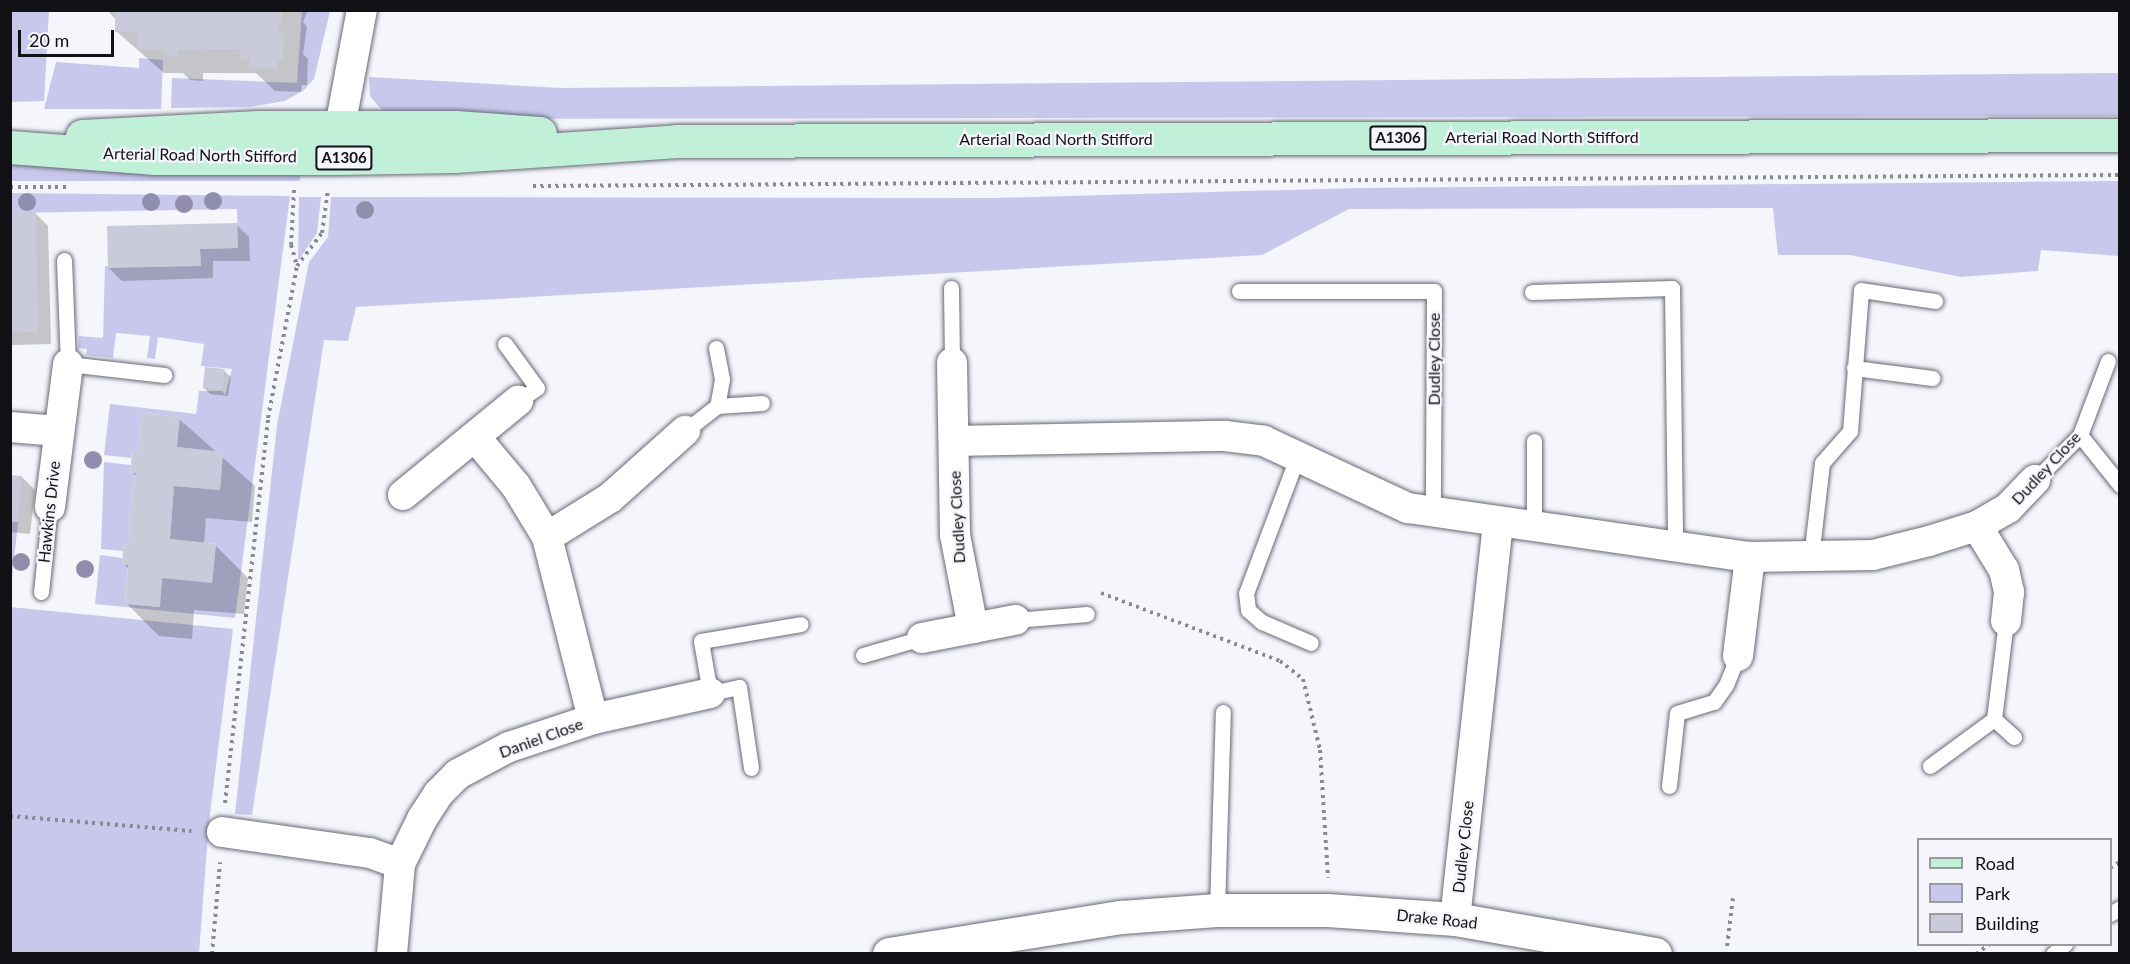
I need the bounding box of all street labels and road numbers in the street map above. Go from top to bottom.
road number: A1306 [1368,126,1428,150]
street label: Arterial Road North Stifford [1445,127,1639,147]
street label: Arterial Road North Stifford [959,129,1153,149]
street label: Arterial Road North Stifford [103,144,297,166]
road number: A1306 [314,146,374,170]
street label: Dudley Close [1424,312,1444,406]
street label: Dudley Close [2007,427,2085,509]
street label: Hawkins Drive [34,460,64,564]
street label: Dudley Close [945,470,969,564]
street label: Daniel Close [496,714,586,762]
street label: Dudley Close [1449,800,1477,894]
street label: Drake Road [1396,905,1478,933]

